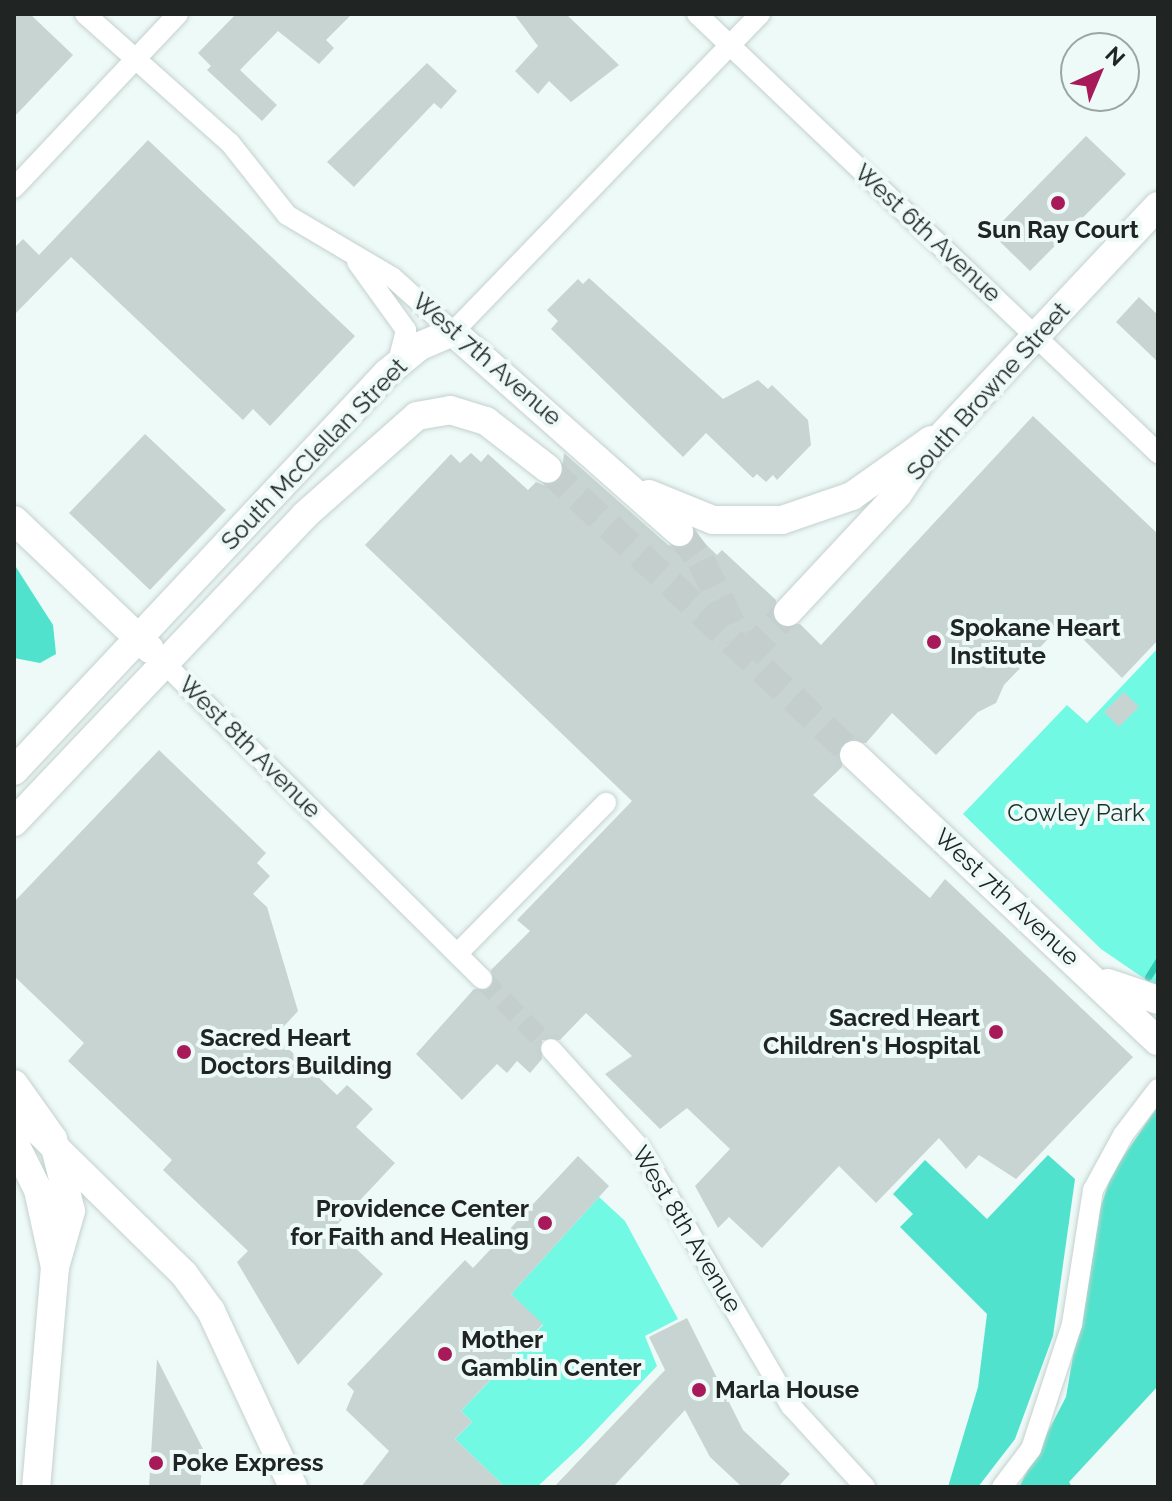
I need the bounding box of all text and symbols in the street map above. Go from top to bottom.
north arrow [1060,32,1140,112]
text: N [1100,41,1130,71]
street label: West 6th Avenue [849,158,1007,308]
marker: Sun Ray Court [1049,194,1067,212]
place label: Sun Ray Court [977,216,1139,244]
street label: West 7th Avenue [406,286,568,432]
street label: South Browne Street [901,296,1075,486]
street label: South McClellan Street [215,352,413,556]
place label: Spokane Heart Institute [950,614,1120,670]
marker: Spokane Heart Institute [925,633,943,651]
street label: West 8th Avenue [173,670,327,824]
park label: Cowley Park [1007,799,1145,827]
street label: West 7th Avenue [928,822,1086,972]
place label: Sacred Heart Children's Hospital [763,1004,980,1060]
marker: Sacred Heart Children's Hospital [987,1023,1005,1041]
place label: Sacred Heart Doctors Building [200,1024,392,1080]
marker: Sacred Heart Doctors Building [175,1043,193,1061]
street label: West 8th Avenue [626,1140,748,1318]
place label: Providence Center for Faith and Healing [290,1195,529,1251]
marker: Providence Center for Faith and Healing [536,1214,554,1232]
place label: Mother Gamblin Center [461,1326,642,1382]
marker: Mother Gamblin Center [436,1345,454,1363]
place label: Marla House [715,1376,859,1404]
marker: Marla House [690,1381,708,1399]
place label: Poke Express [172,1449,324,1477]
marker: Poke Express [147,1454,165,1472]

